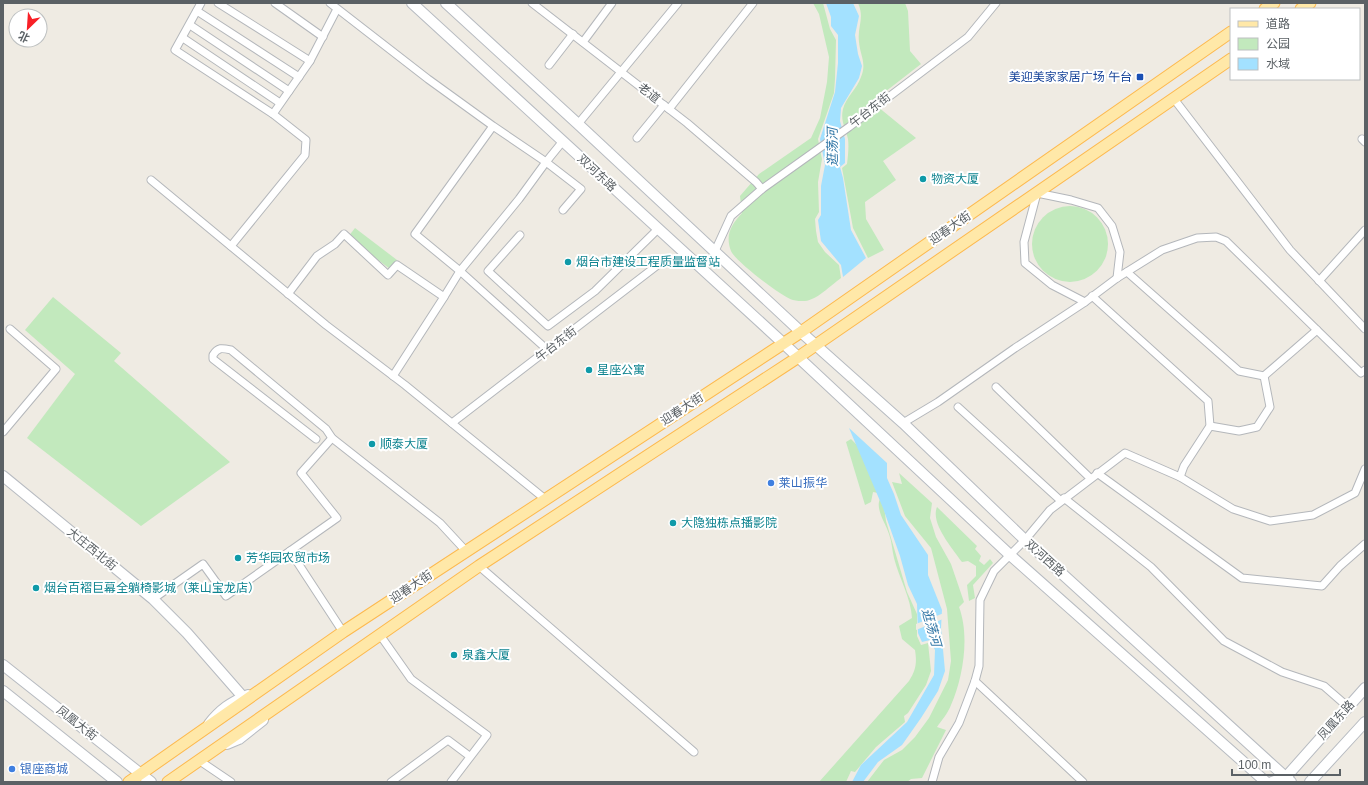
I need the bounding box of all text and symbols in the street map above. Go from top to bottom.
north arrow [8,8,48,48]
legend [1230,8,1360,80]
text: 道路 [1266,17,1290,31]
text: 北 [16,29,31,45]
text: 公园 [1266,37,1290,51]
text: 水域 [1266,57,1290,71]
place label: 美迎美家家居广场 午台 [1009,70,1132,84]
marker: 美迎美家家居广场 午台 [1135,72,1145,82]
street label: 老道 [635,80,663,106]
street label: 午台东街 [847,90,893,130]
water label: 逛荡河 [825,124,840,167]
street label: 双河东路 [575,152,619,194]
place label: 物资大厦 [931,172,979,186]
marker: 物资大厦 [918,174,928,184]
street label: 迎春大街 [926,208,974,248]
place label: 烟台市建设工程质量监督站 [576,255,720,269]
marker: 烟台市建设工程质量监督站 [563,257,573,267]
street label: 午台东街 [533,324,579,364]
place label: 星座公寓 [597,363,645,377]
marker: 星座公寓 [584,365,594,375]
street label: 迎春大街 [658,390,706,428]
place label: 顺泰大厦 [380,437,428,451]
marker: 顺泰大厦 [367,439,377,449]
place label: 莱山振华 [779,476,827,490]
marker: 莱山振华 [766,478,776,488]
place label: 大隐独栋点播影院 [681,516,777,530]
marker: 大隐独栋点播影院 [668,518,678,528]
street label: 大庄西北街 [64,525,120,573]
street label: 双河西路 [1022,537,1068,579]
place label: 芳华园农贸市场 [246,551,330,565]
marker: 芳华园农贸市场 [233,553,243,563]
street label: 迎春大街 [387,568,435,606]
place label: 烟台百褶巨幕全躺椅影城（莱山宝龙店） [44,581,260,595]
marker: 烟台百褶巨幕全躺椅影城（莱山宝龙店） [31,583,41,593]
water label: 逛荡河 [919,606,945,651]
place label: 泉鑫大厦 [462,648,510,662]
marker: 泉鑫大厦 [449,650,459,660]
street label: 凤凰东路 [1315,697,1357,743]
street label: 凤凰大街 [54,703,100,743]
scale bar [1232,751,1340,777]
text: 100 m [1238,758,1271,772]
place label: 银座商城 [20,762,68,776]
marker: 银座商城 [7,764,17,774]

